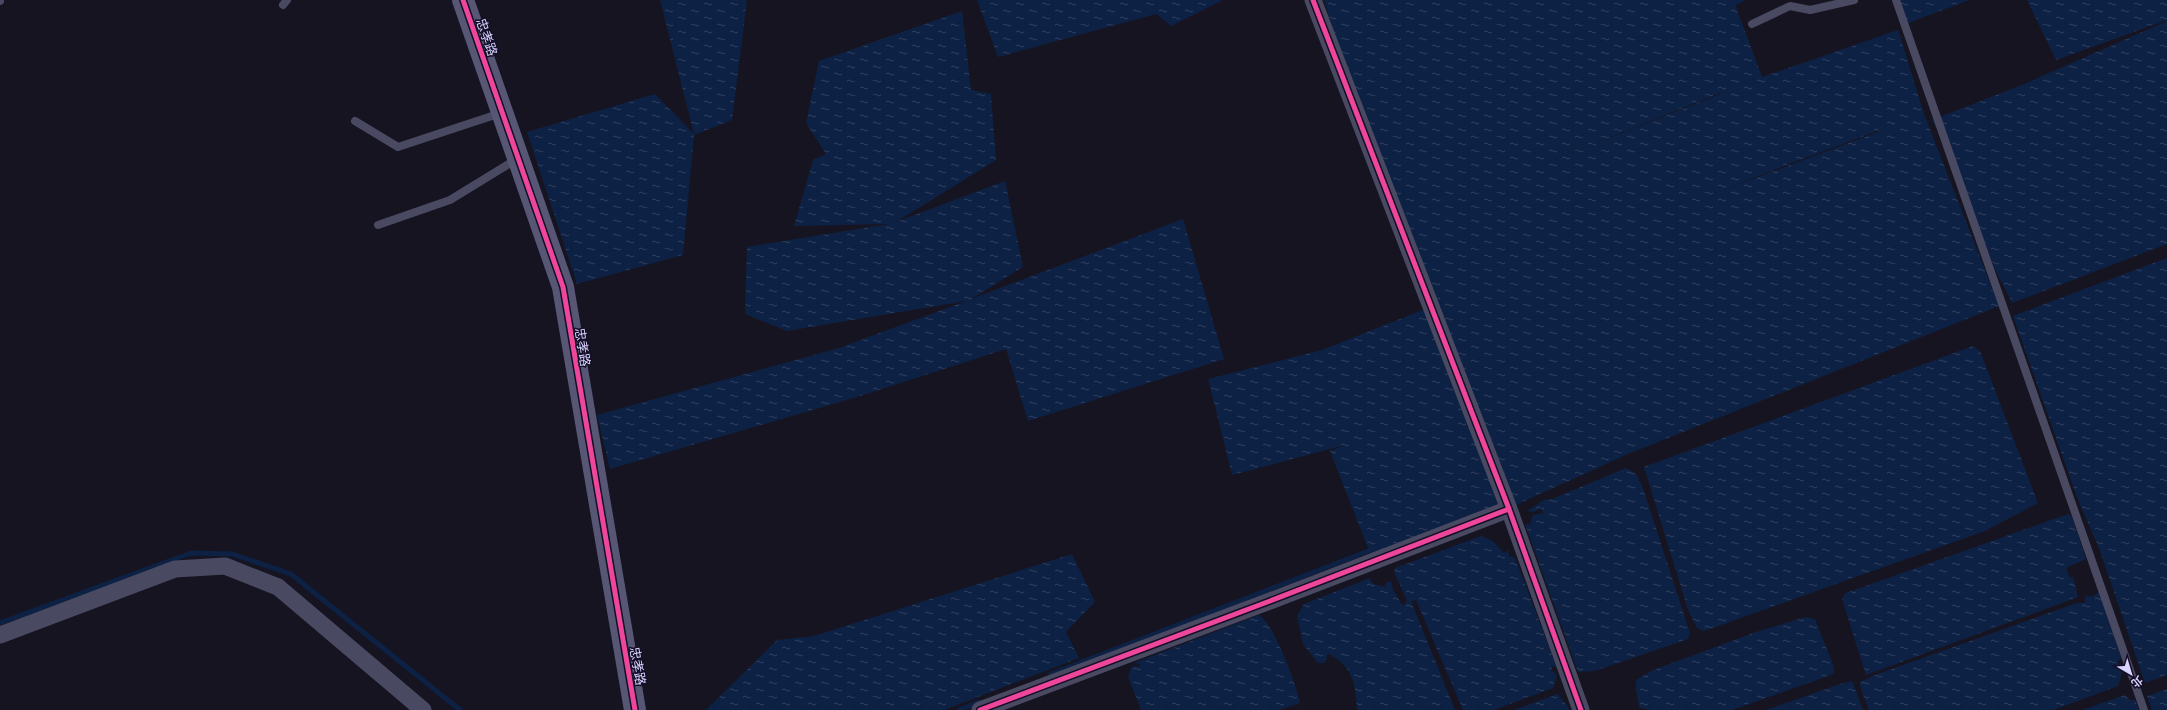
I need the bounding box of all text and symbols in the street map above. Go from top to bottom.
street label: 忠孝路 [472,16,501,58]
street label: 忠孝路 [571,326,594,368]
street label: 忠孝路 [626,645,649,687]
north arrow [2111,654,2151,694]
text: 北 [2129,673,2146,691]

